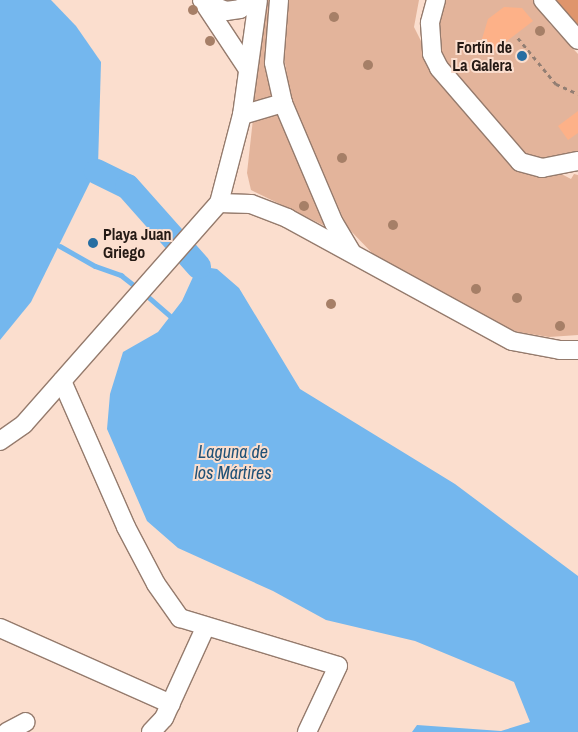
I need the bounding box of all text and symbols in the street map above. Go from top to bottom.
place label: Fortín de La Galera [452,37,512,75]
marker: Fortín de La Galera [516,50,528,62]
place label: Playa Juan Griego [103,224,172,262]
marker: Playa Juan Griego [87,237,99,249]
water label: Laguna de los Mártires [194,442,272,484]

